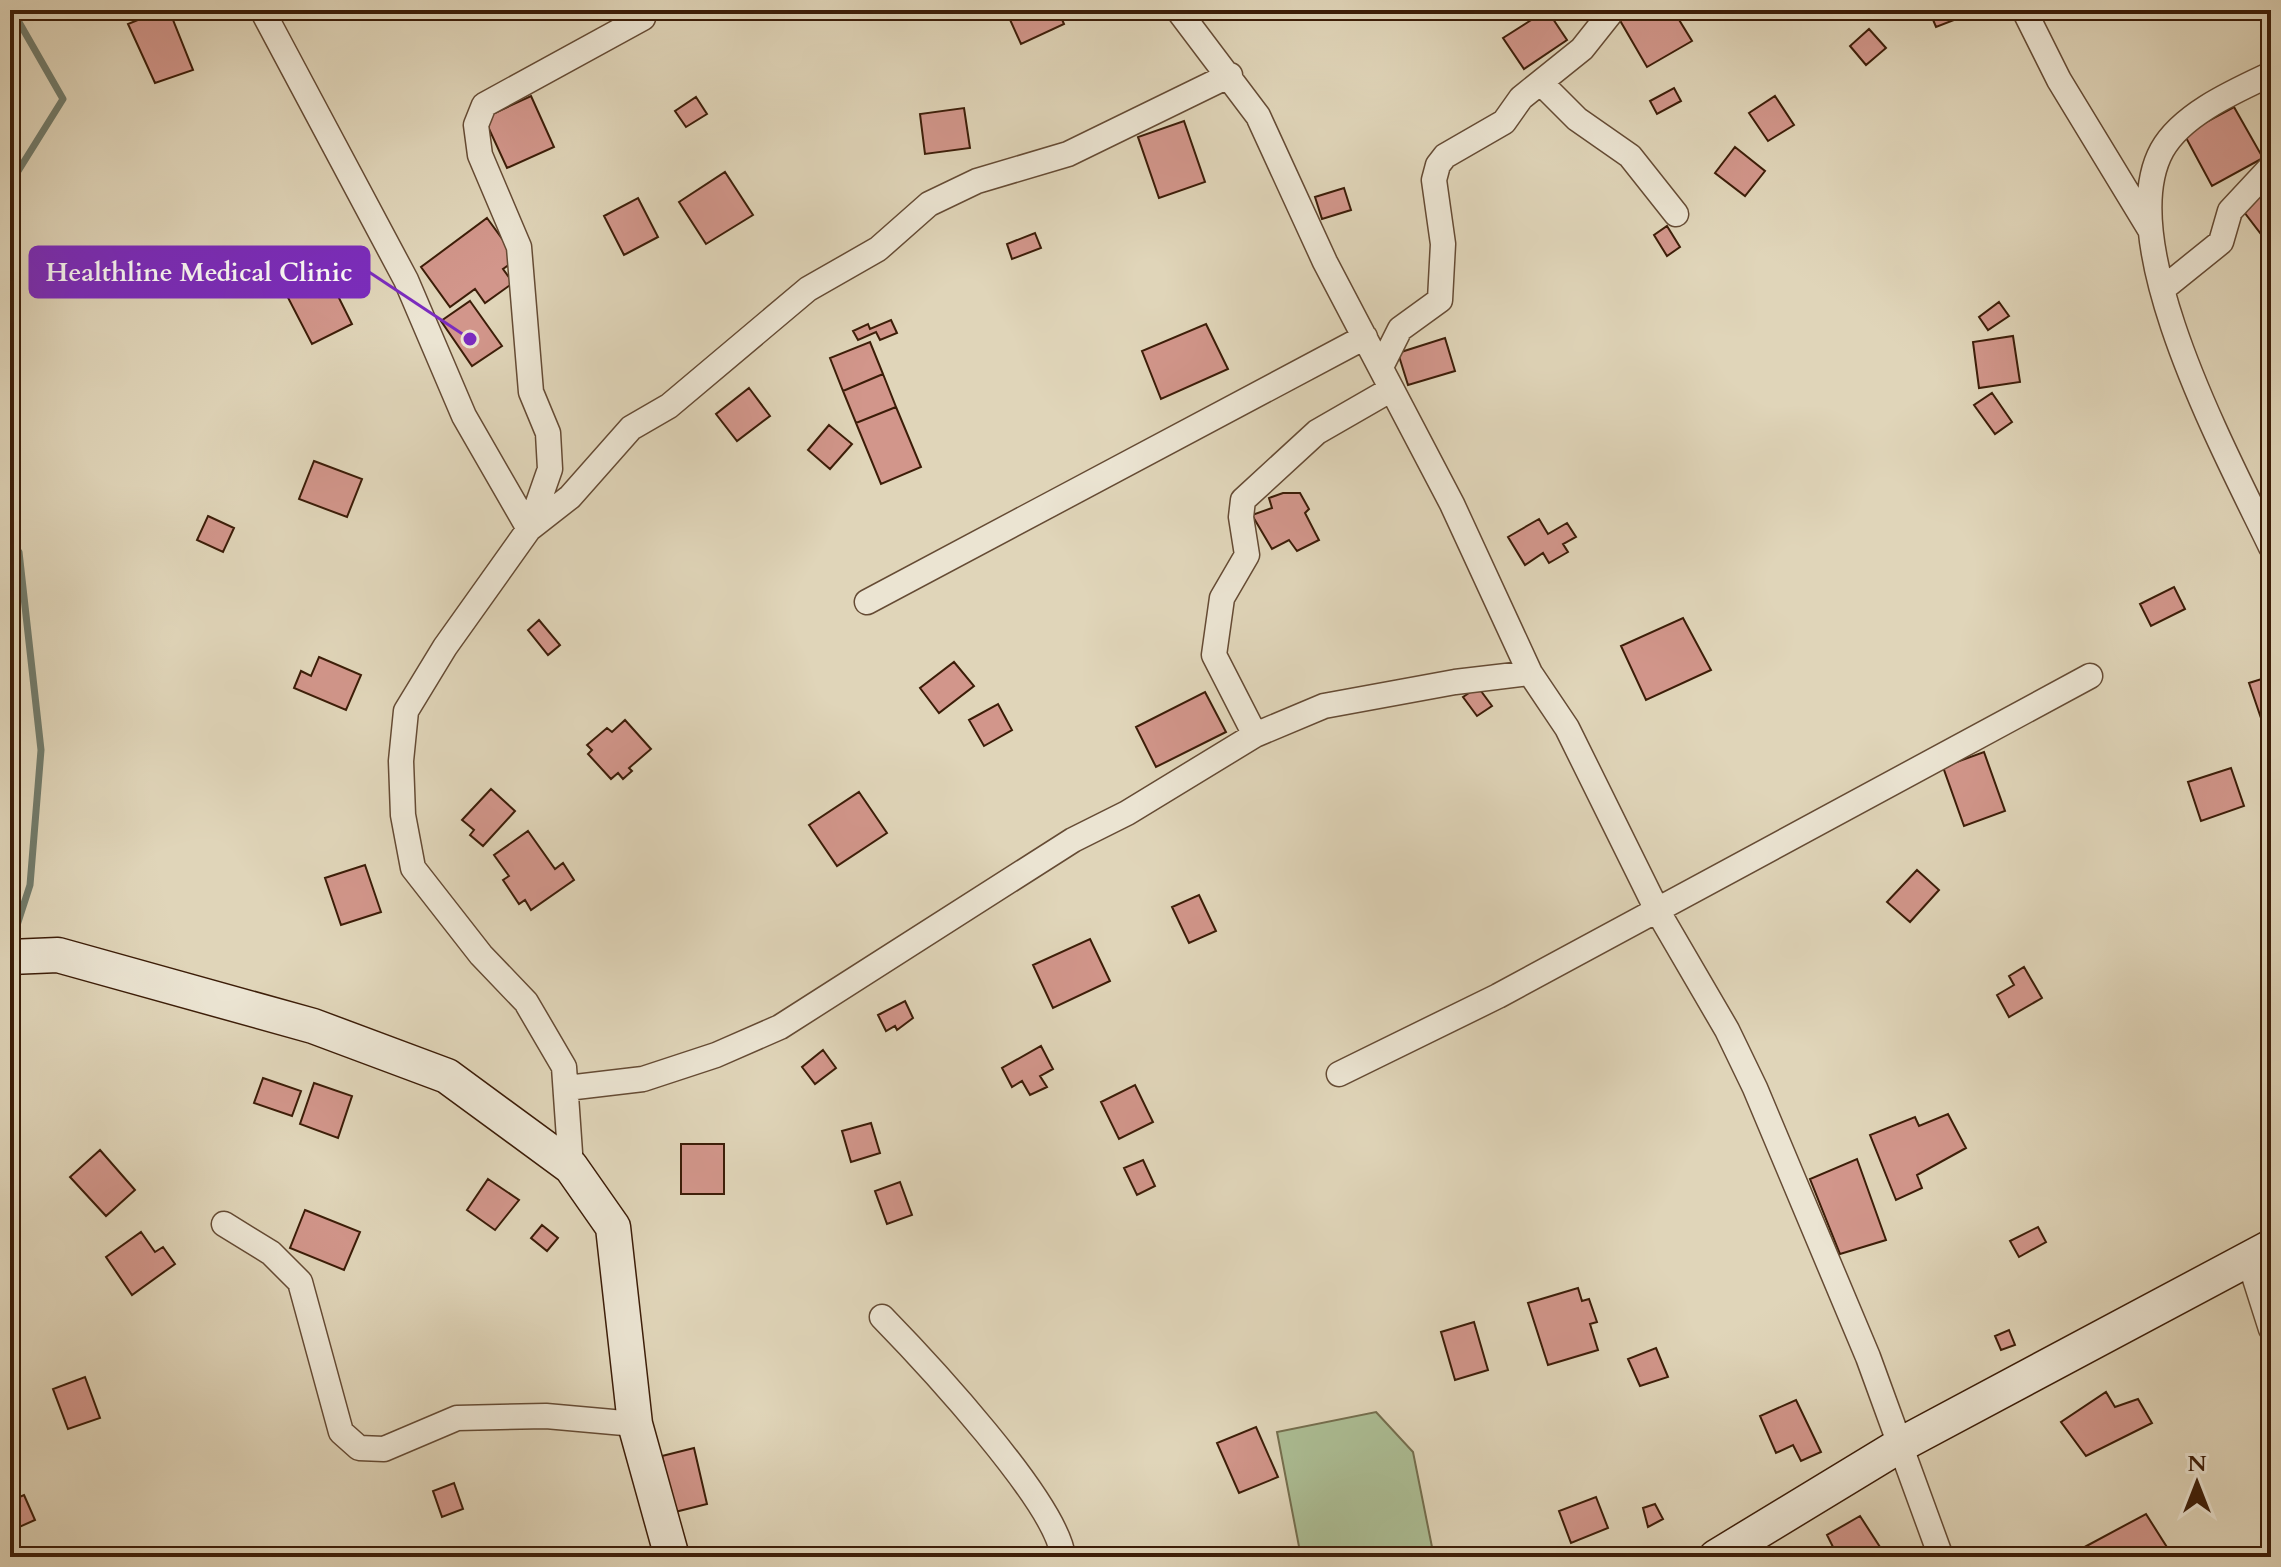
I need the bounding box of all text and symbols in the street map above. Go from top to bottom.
callout: Healthline Medical Clinic [30,247,369,297]
text: Healthline Medical Clinic [46,255,352,290]
north arrow [2157,1443,2237,1523]
text: N [2187,1449,2207,1479]

